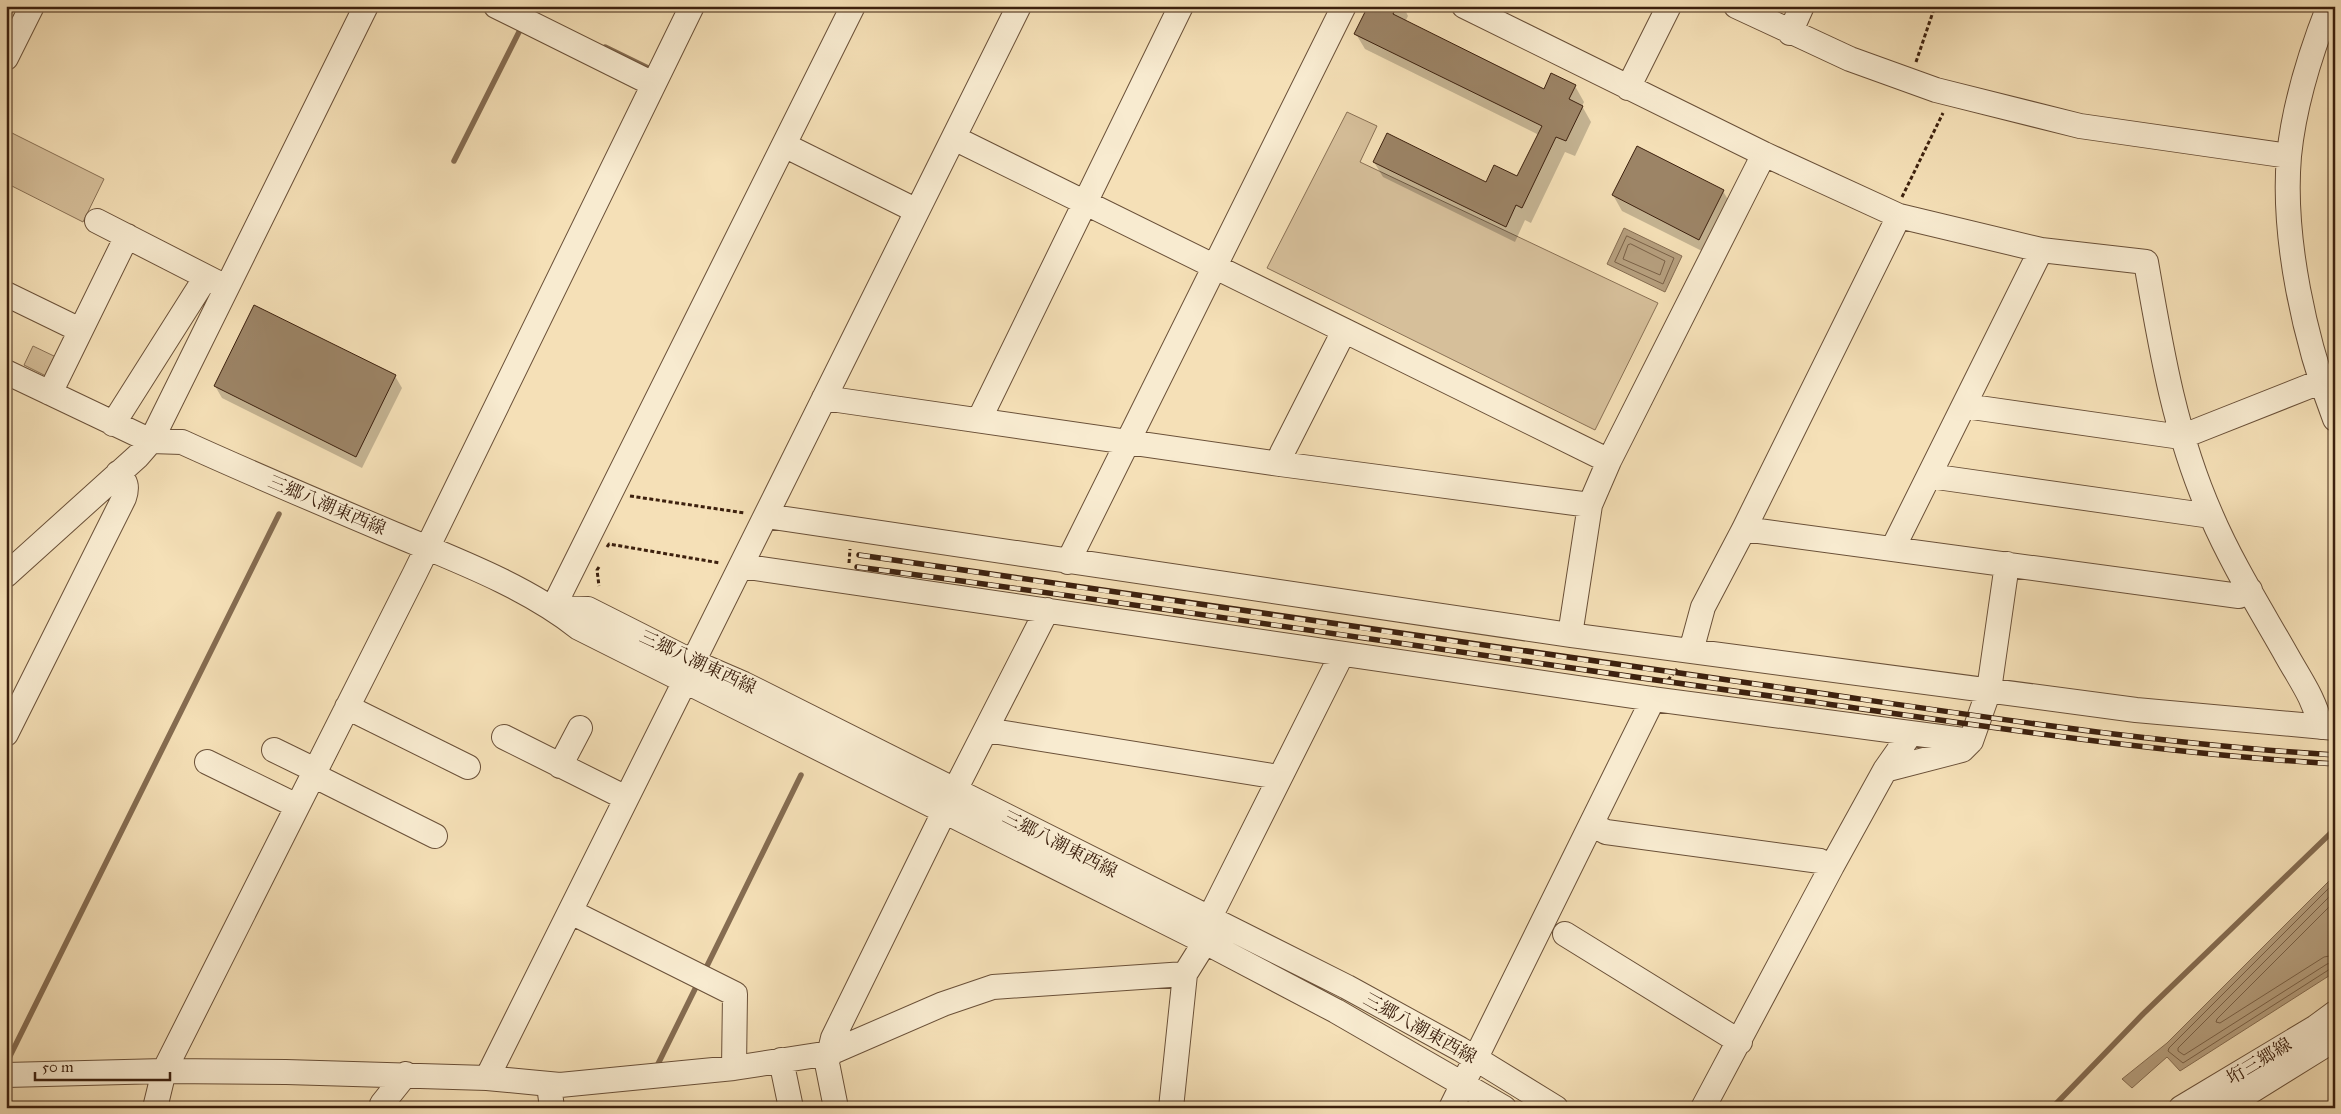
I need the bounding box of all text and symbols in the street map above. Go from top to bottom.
street label: 三郷八潮東西線 [265,470,389,540]
street label: 三郷八潮東西線 [636,625,760,699]
street label: 三郷八潮東西線 [999,806,1121,882]
street label: 三郷八潮東西線 [1360,988,1480,1068]
street label: 垳三郷線 [2222,1033,2296,1089]
scale bar [35,1049,170,1081]
text: 50 m [42,1058,74,1076]

